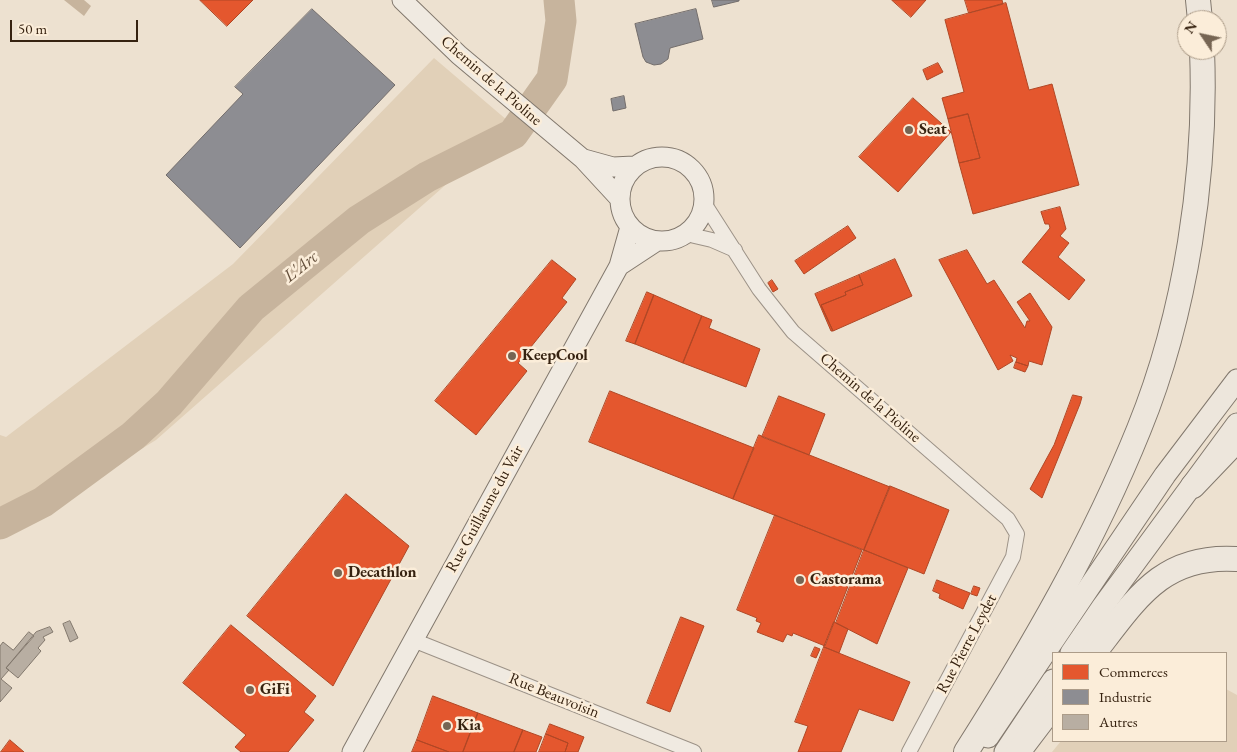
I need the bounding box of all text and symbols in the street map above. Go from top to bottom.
scale bar [12,10,140,42]
north arrow [1177,10,1227,60]
text: N [1180,17,1201,37]
text: 50 m [18,19,47,38]
street label: Chemin de la Pioline [437,32,545,130]
place label: Seat [919,120,947,140]
marker: Seat [903,124,915,136]
water label: L'Arc [279,247,323,287]
place label: KeepCool [522,346,588,366]
street label: Chemin de la Pioline [816,349,924,447]
marker: KeepCool [506,350,518,362]
street label: Rue Guillaume du Vair [442,442,528,576]
place label: Decathlon [348,563,417,583]
marker: Decathlon [332,567,344,579]
place label: Castorama [810,570,882,590]
marker: Castorama [794,574,806,586]
street label: Rue Pierre Leydet [933,591,1001,697]
legend [1052,652,1227,742]
text: Commerces [1099,662,1168,681]
street label: Rue Beauvoisin [506,669,602,723]
place label: GiFi [260,680,290,700]
marker: GiFi [244,684,256,696]
text: Industrie [1099,687,1152,706]
text: Autres [1099,712,1138,731]
place label: Kia [457,716,481,736]
marker: Kia [441,720,453,732]

